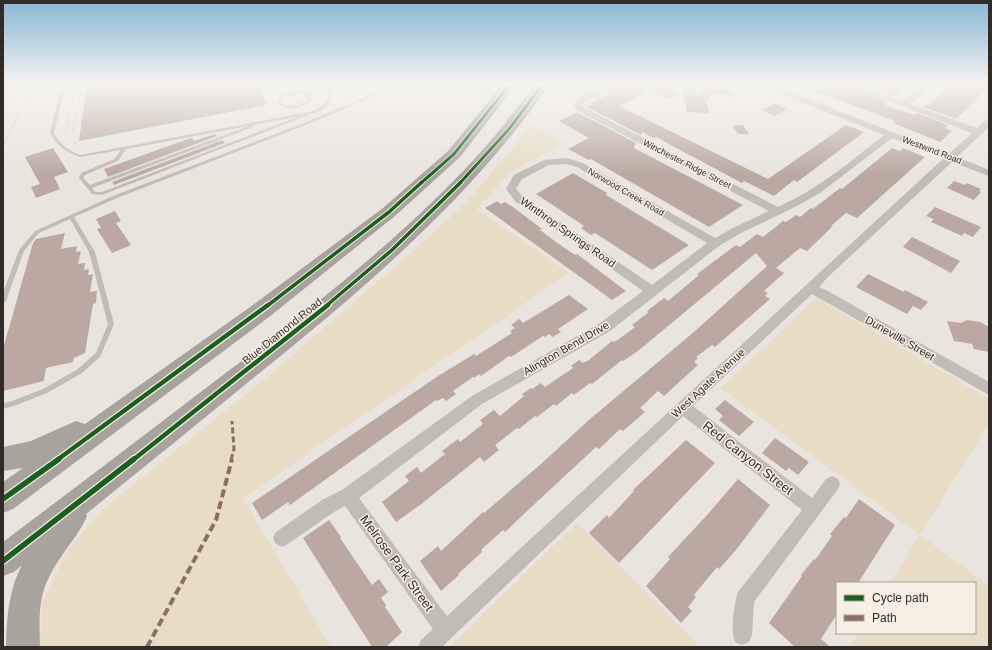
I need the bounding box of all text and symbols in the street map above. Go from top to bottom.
street label: Westwind Road [901,134,963,166]
street label: Winchester Ridge Street [641,137,733,191]
street label: Norwood Creek Road [586,166,666,218]
street label: Winthrop Springs Road [518,194,618,270]
street label: Blue Diamond Road [240,295,324,367]
street label: Duneville Street [863,313,937,363]
street label: Alington Bend Drive [521,318,611,378]
street label: West Agate Avenue [669,346,747,420]
street label: Red Canyon Street [700,418,796,498]
street label: Melrose Park Street [357,512,437,614]
legend [836,582,976,634]
text: Cycle path [872,591,929,605]
text: Path [872,611,897,625]

